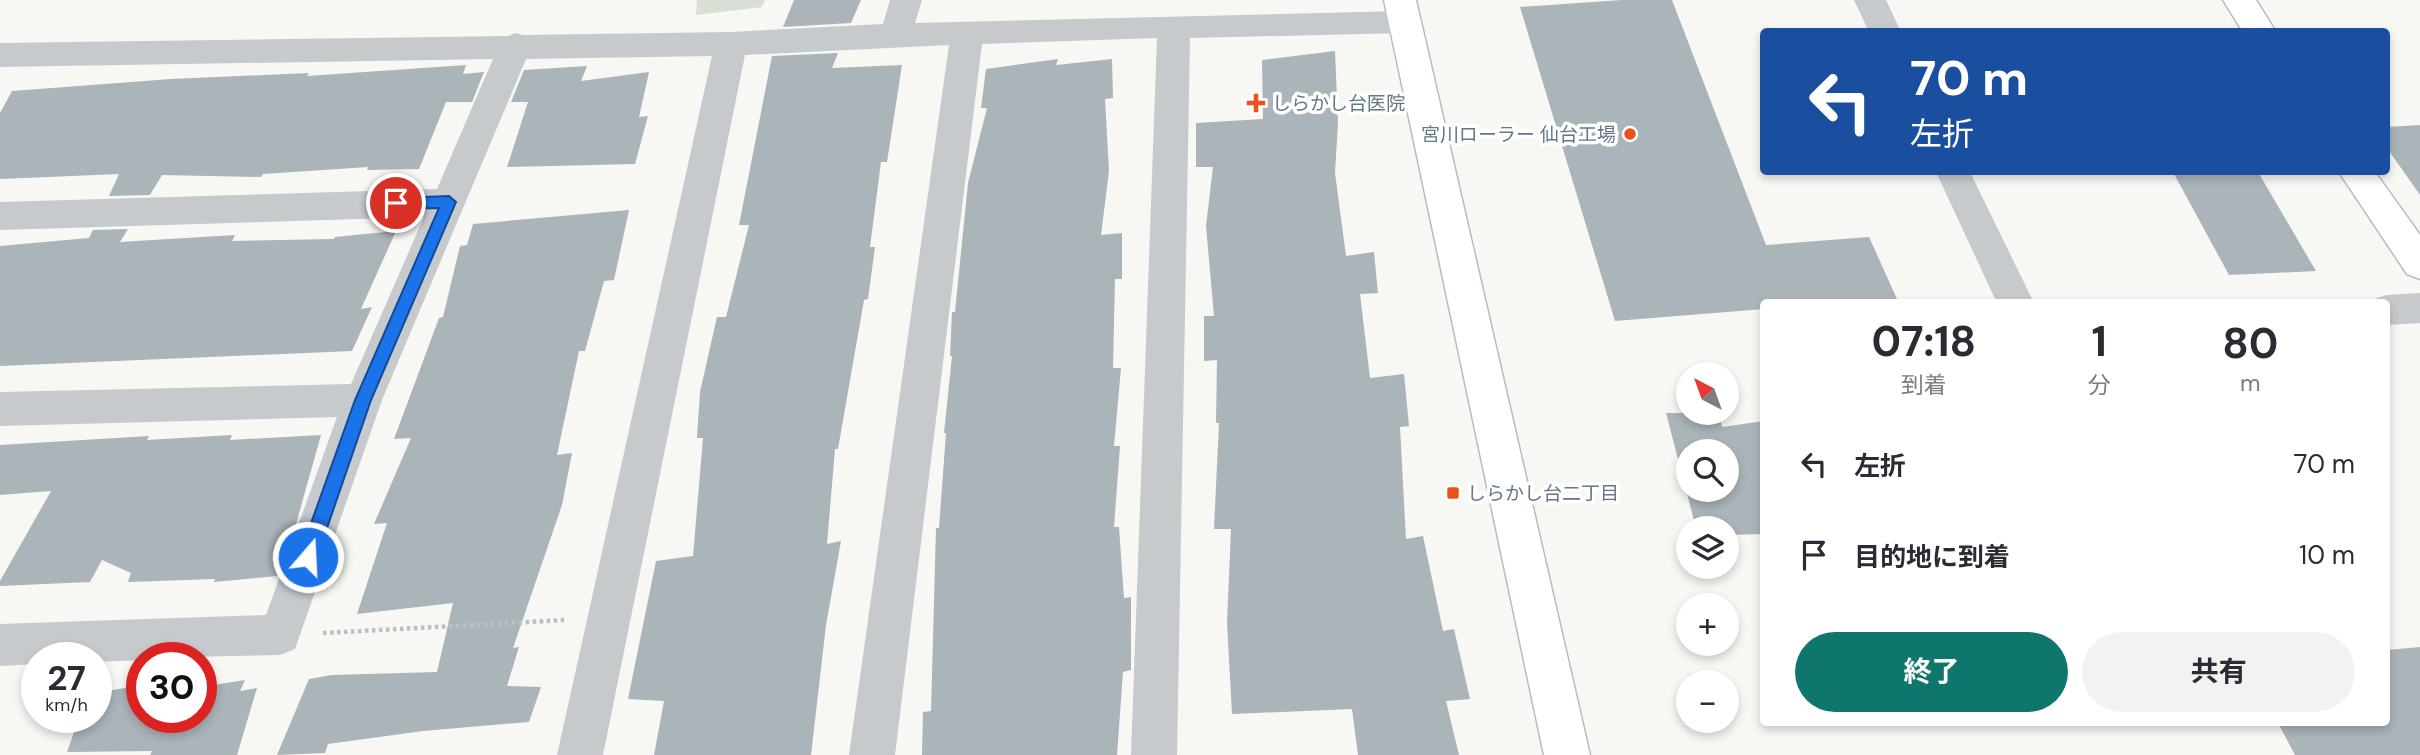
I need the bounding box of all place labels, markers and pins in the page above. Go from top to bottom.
place label: しらかし台医院 [1272,91,1405,116]
marker: しらかし台医院 [1246,93,1266,113]
place label: 宮川ローラー 仙台工場 [1421,122,1616,147]
marker: 宮川ローラー 仙台工場 [1622,126,1638,142]
pin [366,173,426,233]
place label: しらかし台二丁目 [1467,481,1619,506]
marker: しらかし台二丁目 [1445,485,1461,501]

